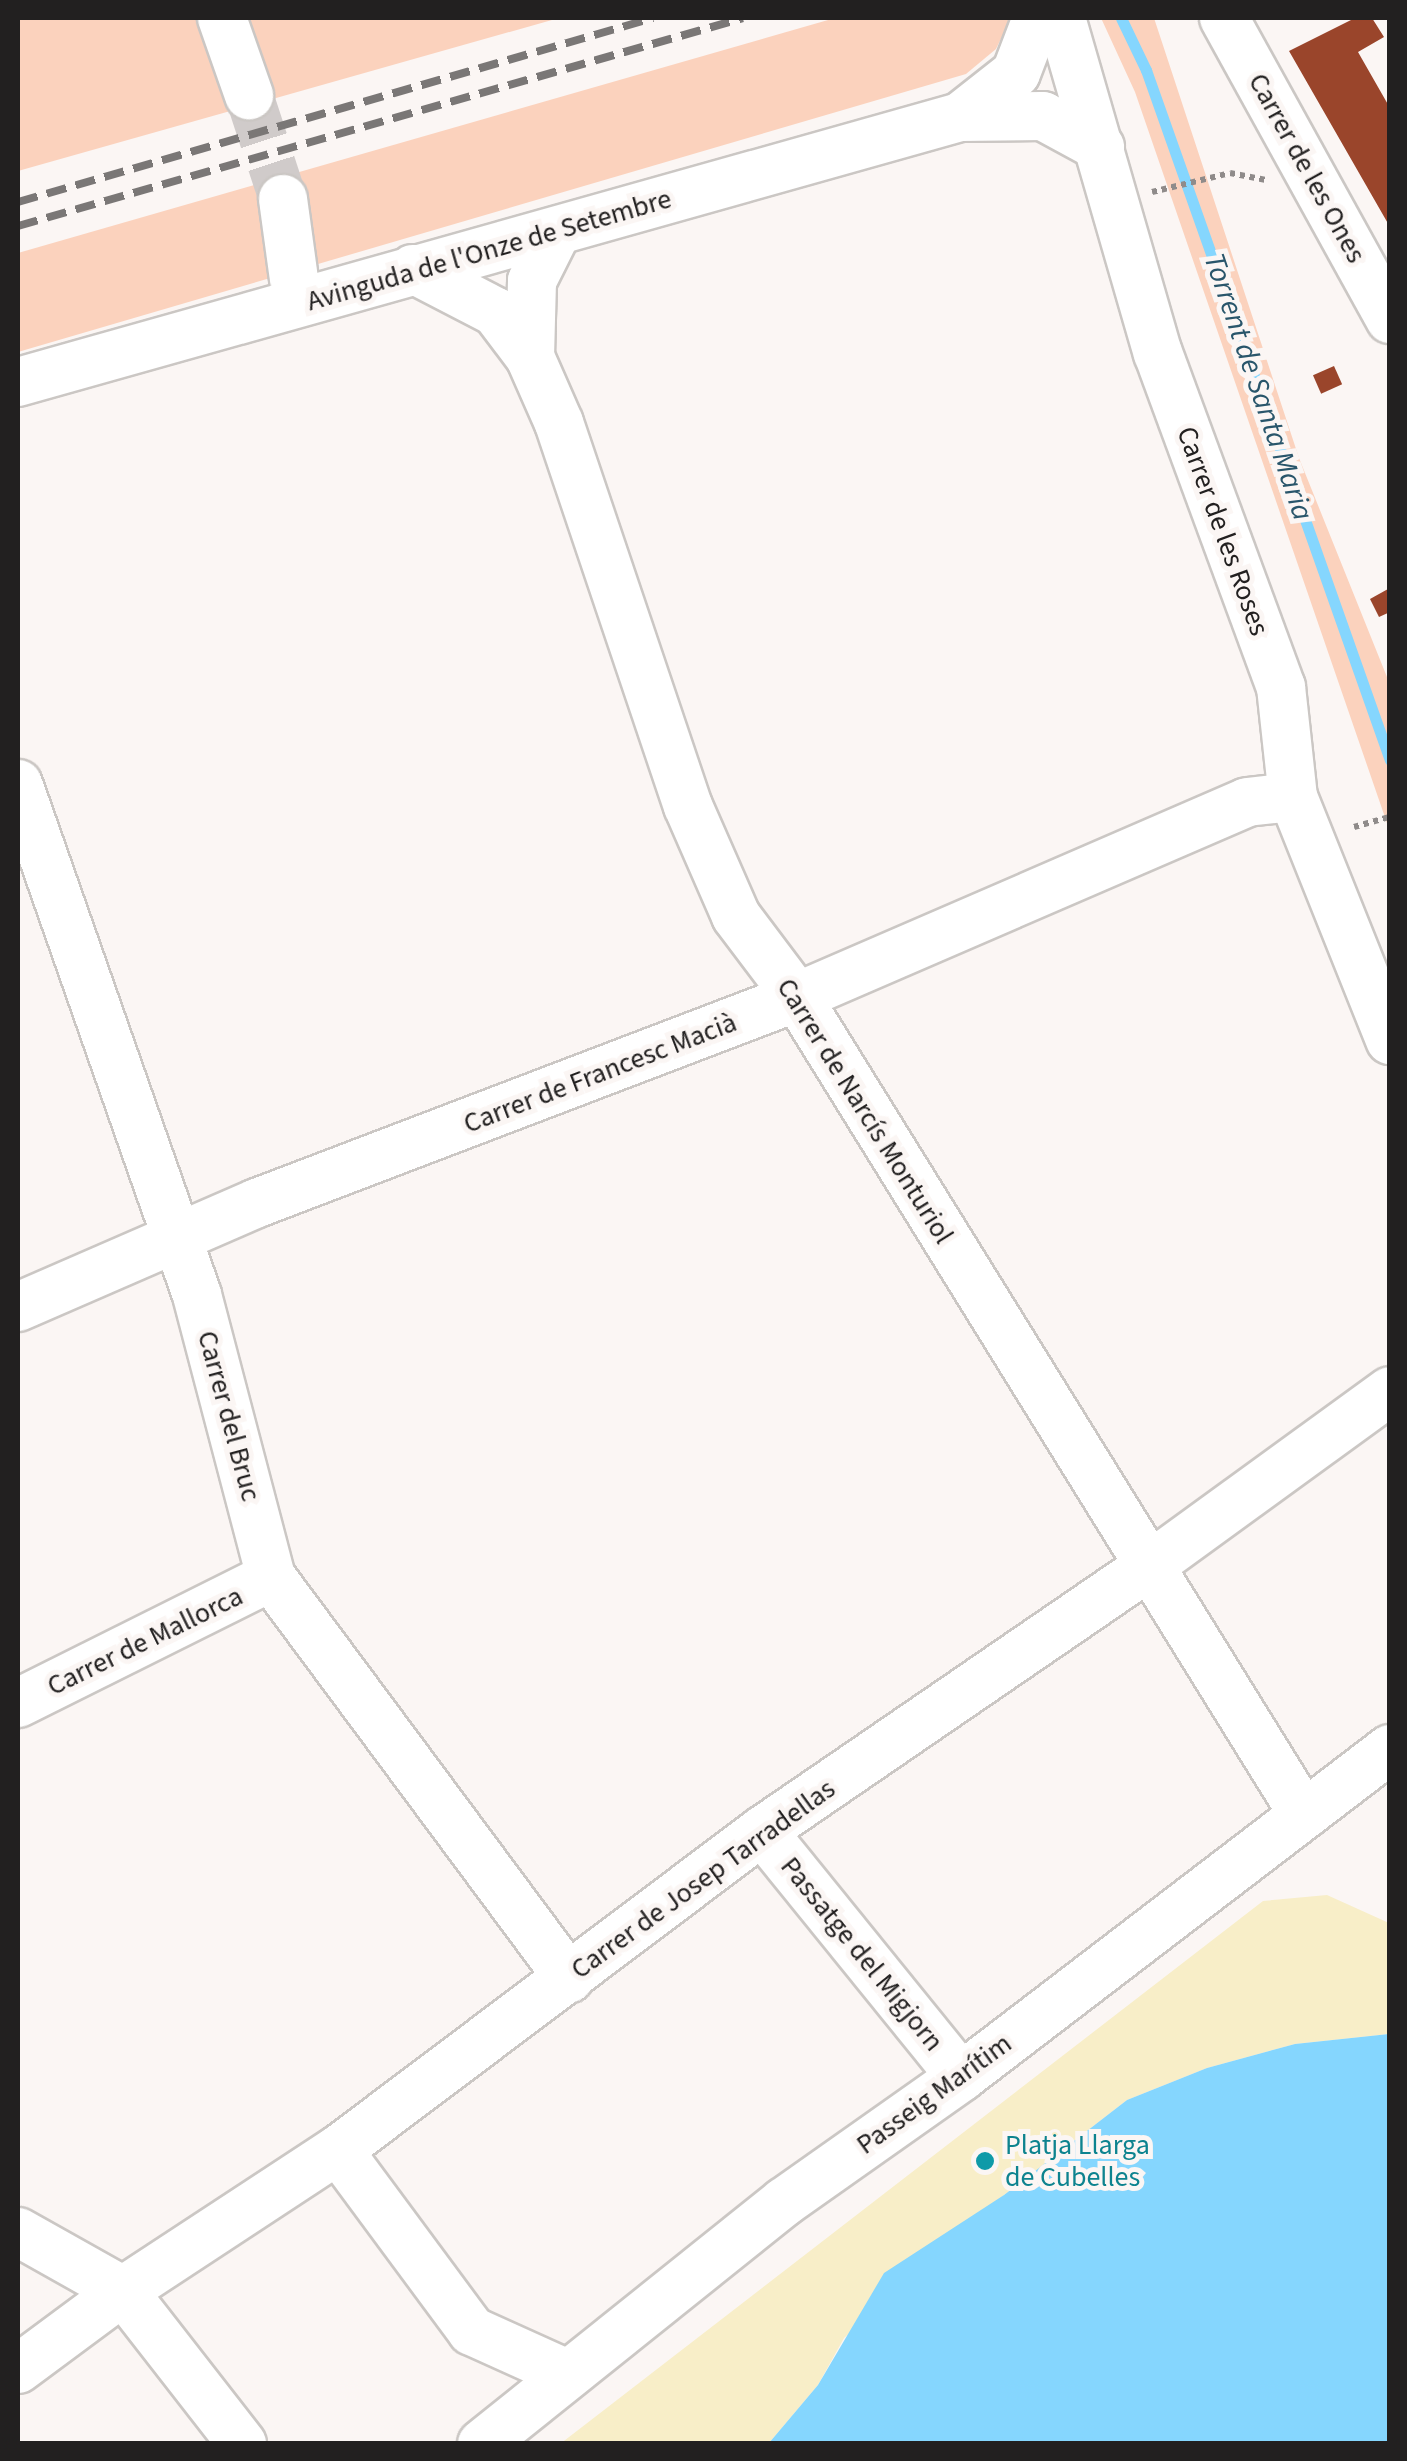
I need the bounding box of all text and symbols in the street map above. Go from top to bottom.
street label: Carrer de les Ones [1241,67,1373,269]
street label: Avinguda de l'Onze de Setembre [303,182,675,318]
water label: Torrent de Santa Maria [1195,249,1321,525]
street label: Carrer de les Roses [1170,422,1276,640]
street label: Carrer de Narcís Monturiol [770,972,960,1250]
street label: Carrer de Francesc Macià [459,1005,741,1141]
street label: Carrer del Bruc [190,1327,268,1505]
street label: Carrer de Mallorca [42,1579,248,1703]
street label: Carrer de Josep Tarradellas [564,1772,842,1986]
street label: Passatge del Migjorn [773,1850,951,2058]
street label: Passeig Marítim [850,2027,1018,2161]
place label: Platja Llarga de Cubelles [1005,2128,1150,2194]
marker: Platja Llarga de Cubelles [974,2150,996,2172]

